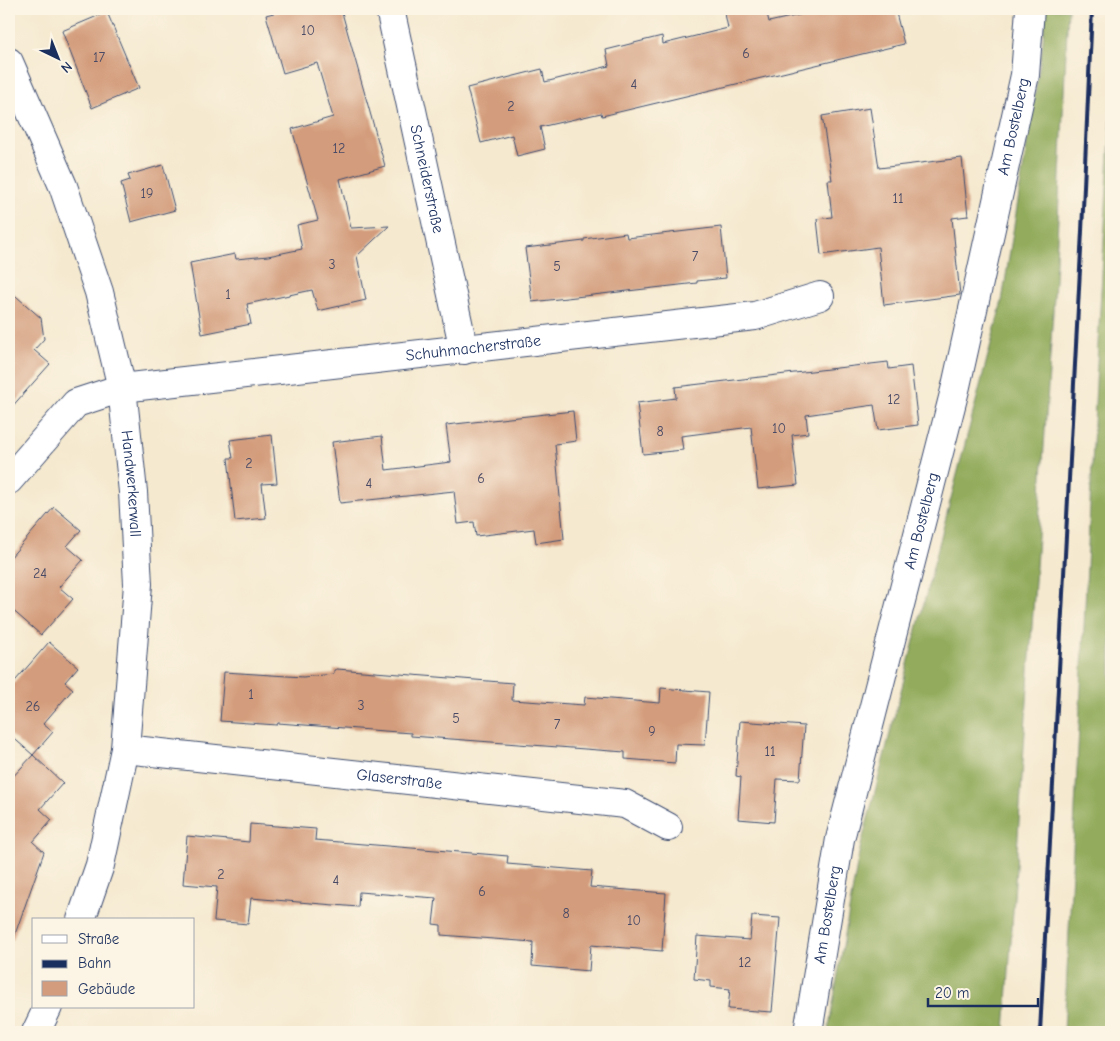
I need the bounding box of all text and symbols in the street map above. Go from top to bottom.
house number: 10 [301,22,315,39]
north arrow [32,32,82,82]
house number: 6 [742,45,750,62]
house number: 17 [93,49,105,66]
text: N [57,58,76,76]
house number: 4 [631,76,638,93]
street label: Am Bostelberg [994,76,1033,177]
house number: 2 [507,98,515,115]
street label: Schneiderstraße [406,123,447,235]
house number: 12 [333,140,345,157]
house number: 19 [141,185,153,202]
house number: 11 [892,190,904,207]
house number: 7 [692,248,699,265]
house number: 3 [328,256,336,273]
house number: 5 [553,258,561,275]
house number: 1 [225,286,231,303]
street label: Schuhmacherstraße [405,331,542,365]
house number: 12 [888,391,900,408]
house number: 10 [772,420,786,437]
house number: 8 [656,423,664,440]
street label: Handwerkerwall [118,429,144,538]
house number: 2 [245,455,253,472]
house number: 6 [477,470,485,487]
street label: Am Bostelberg [900,470,943,571]
house number: 4 [366,475,373,492]
house number: 24 [33,565,47,582]
house number: 1 [248,686,254,703]
house number: 3 [357,697,365,714]
house number: 26 [26,698,40,715]
house number: 5 [452,710,460,727]
house number: 7 [554,716,561,733]
house number: 9 [648,723,656,740]
house number: 11 [764,743,776,760]
street label: Glaserstraße [355,766,443,793]
street label: Am Bostelberg [810,864,844,965]
house number: 2 [217,866,225,883]
house number: 4 [333,872,340,889]
house number: 6 [478,883,486,900]
house number: 8 [562,905,570,922]
house number: 10 [627,912,641,929]
legend [32,918,195,1008]
text: Straße [78,930,120,948]
text: Bahn [78,954,111,972]
house number: 12 [739,954,751,971]
scale bar [928,976,1038,1008]
text: Gebäude [78,980,136,998]
text: 20 m [935,984,969,1002]

